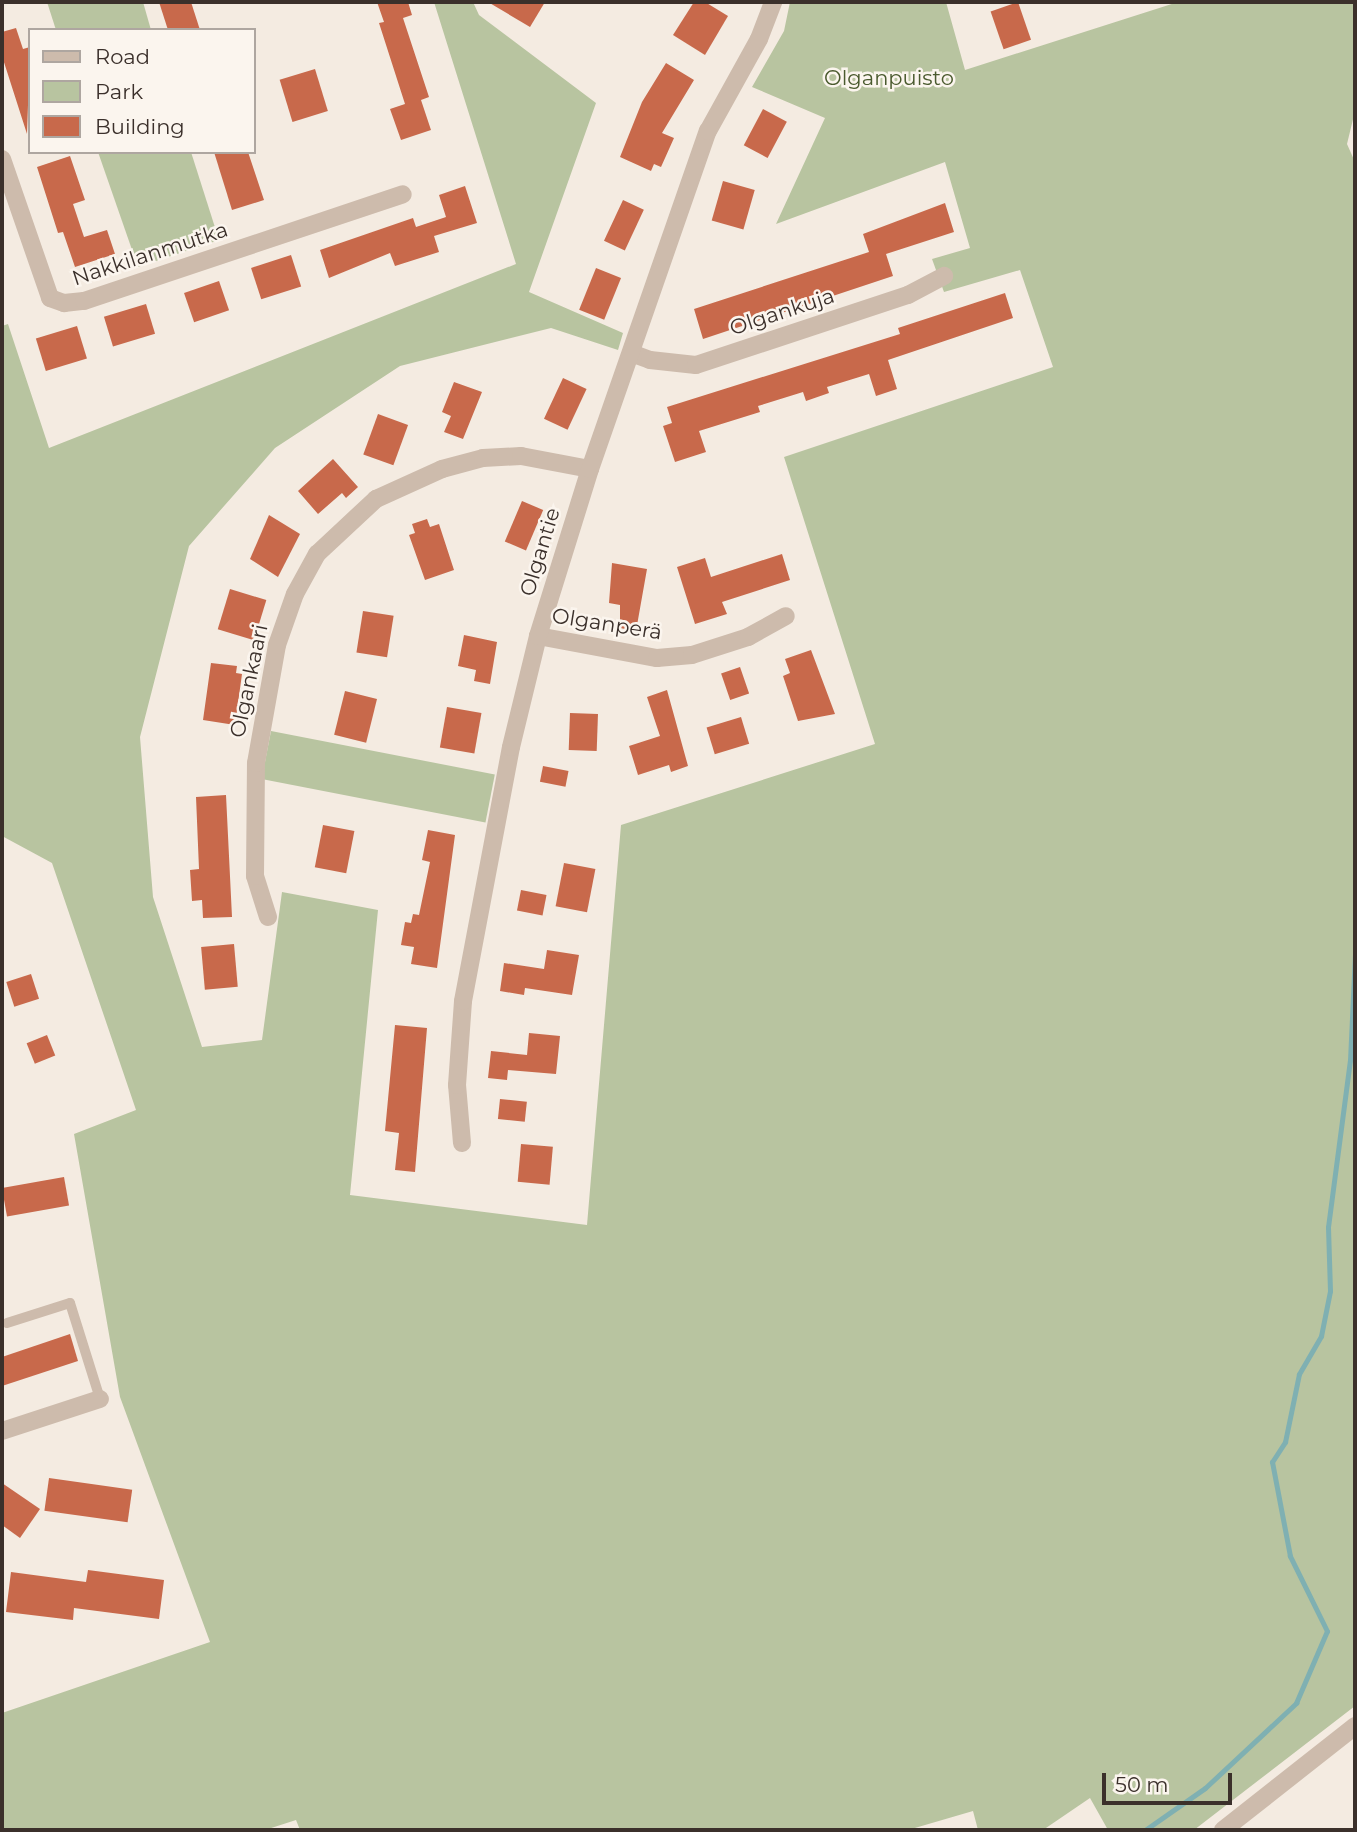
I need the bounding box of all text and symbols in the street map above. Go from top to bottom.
legend [28,28,256,154]
text: Road [95,44,150,69]
park label: Olganpuisto [824,65,954,91]
text: Park [95,79,143,104]
text: Building [95,114,185,139]
street label: Nakkilanmutka [69,217,231,291]
street label: Olgankuja [726,283,838,341]
street label: Olgantie [515,505,565,599]
street label: Olganperä [550,603,664,645]
street label: Olgankaari [225,622,273,740]
scale bar [1105,1758,1234,1802]
text: 50 m [1115,1772,1169,1797]

